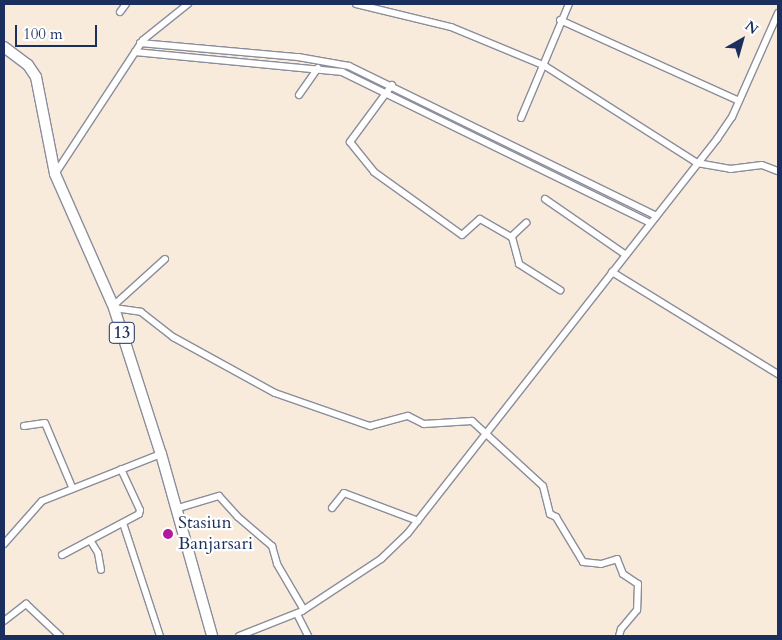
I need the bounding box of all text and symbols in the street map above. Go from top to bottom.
scale bar [18,15,100,47]
north arrow [717,15,767,65]
text: N [741,17,762,39]
text: 100 m [23,24,63,44]
road number: 13 [108,319,136,346]
place label: Stasiun Banjarsari [178,513,253,556]
marker: Stasiun Banjarsari [162,528,174,540]

